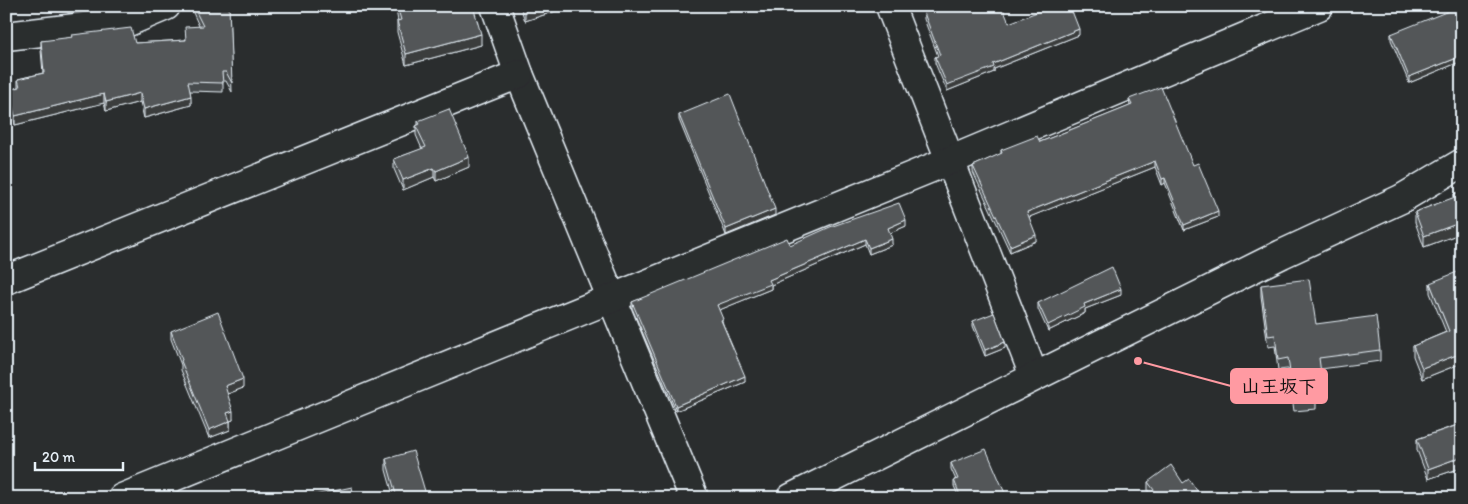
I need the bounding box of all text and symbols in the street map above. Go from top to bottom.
callout: 山王坂下 [1231,369,1327,403]
text: 山王坂下 [1241,375,1317,398]
scale bar [35,439,122,471]
text: 20 m [42,448,76,466]

